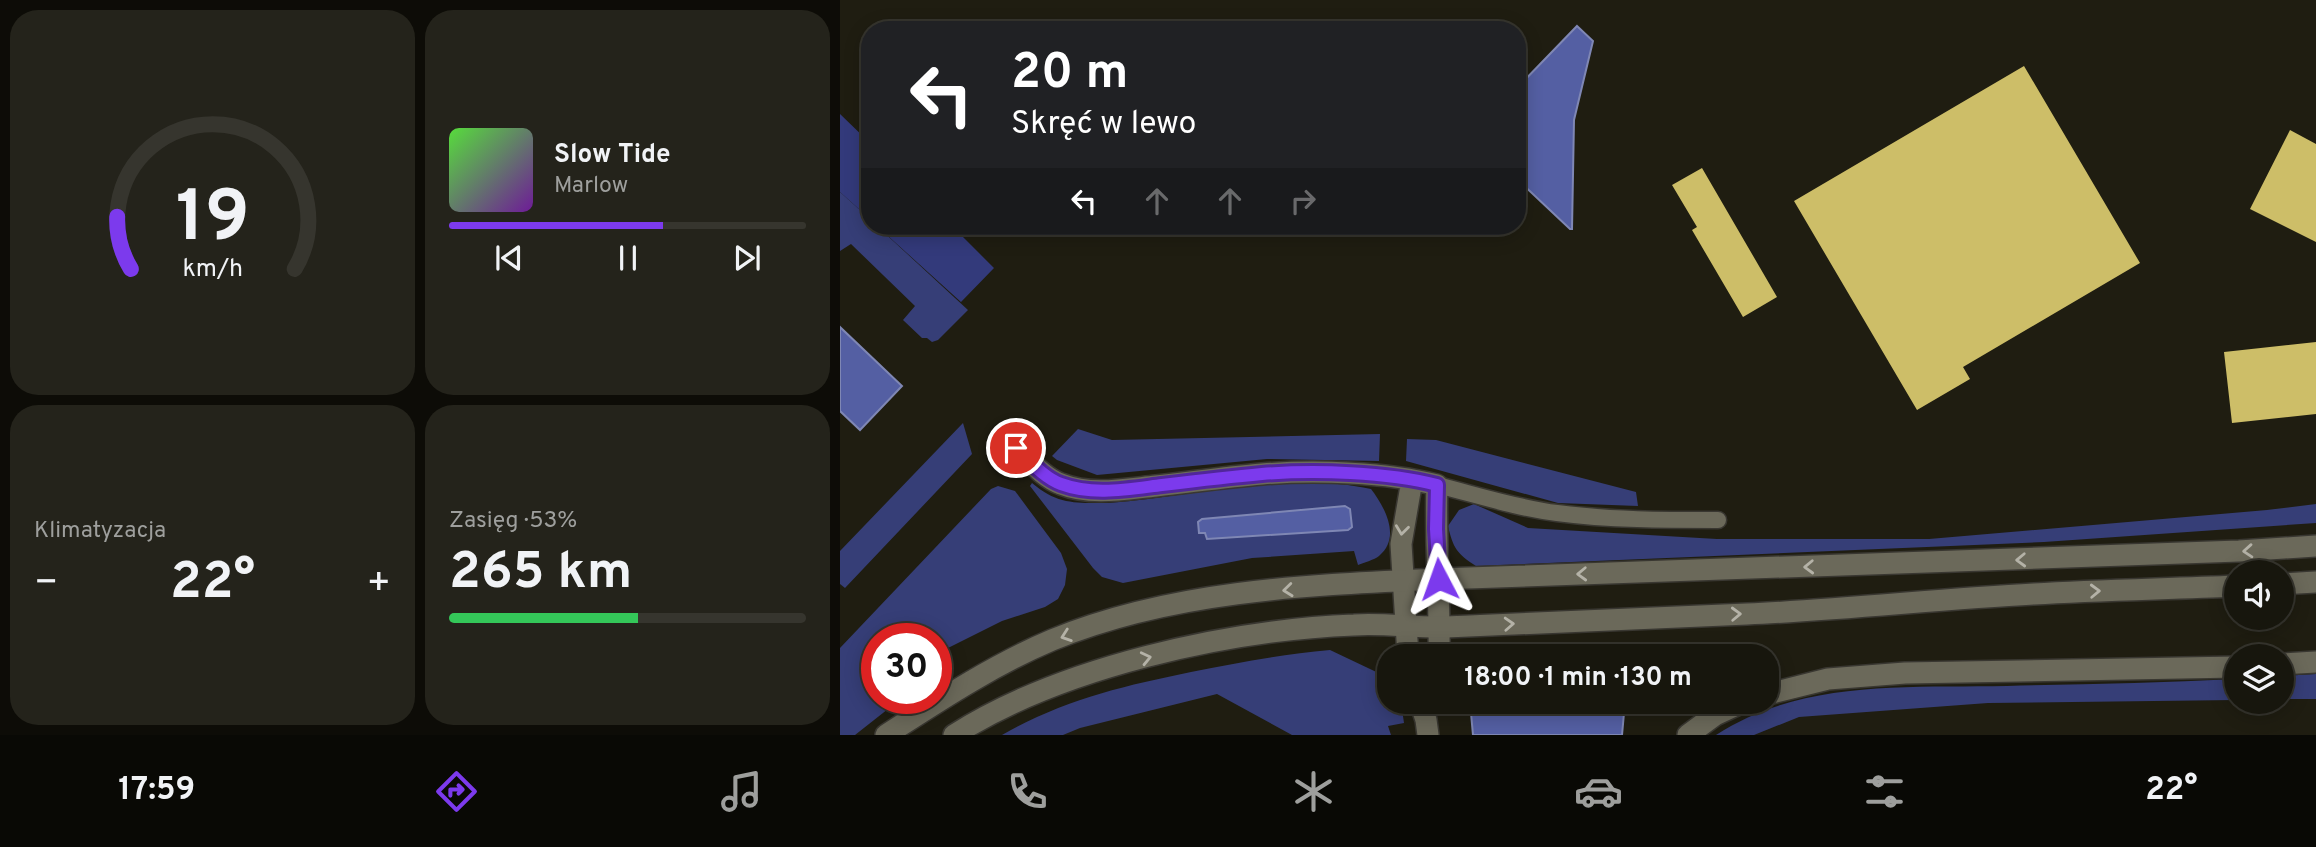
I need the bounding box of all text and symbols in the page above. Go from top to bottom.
text: 20 m [1011,44,1128,106]
icon: left [896,49,987,140]
text: Skręć w lewo [1011,105,1196,145]
text: Slow Tide [554,139,671,172]
text: Marlow [554,172,628,201]
text: 19 [176,175,249,267]
icon: left [1065,182,1103,220]
icon: ahead [1138,182,1176,220]
icon: ahead [1211,182,1249,220]
icon: right [1284,182,1322,220]
icon: previous [490,239,528,277]
icon: pause [609,239,647,277]
icon: next [728,239,766,277]
text: km/h [182,254,243,286]
pin [986,418,1046,478]
icon: arrive [997,429,1035,467]
text: Zasięg · 53% [449,507,577,536]
text: Klimatyzacja [34,517,166,546]
one-way arrow [1395,524,1410,536]
text: 265 km [449,541,632,607]
position arrow [1402,542,1476,616]
one-way arrow [2242,543,2253,558]
text: 22° [170,551,255,617]
one-way arrow [2015,552,2026,567]
one-way arrow [1803,559,1814,575]
text: − [34,560,59,609]
text: + [366,560,391,609]
map controls [2224,560,2294,714]
button: sound [2224,560,2294,630]
one-way arrow [1576,567,1587,582]
one-way arrow [1282,582,1293,597]
one-way arrow [2090,584,2101,599]
one-way arrow [1731,607,1742,622]
one-way arrow [1503,617,1514,632]
speed limit sign: 30 [861,623,952,714]
one-way arrow [1060,627,1072,642]
button: layers [2224,644,2294,714]
one-way arrow [1140,652,1152,666]
text: 18:00 · 1 min · 130 m [1464,662,1692,695]
icon: directions [432,767,481,816]
icon: music [717,767,766,816]
icon: phone [1003,767,1052,816]
icon: climate [1289,767,1338,816]
icon: car [1574,767,1623,816]
icon: filters [1860,767,1909,816]
text: 17:59 [118,771,195,811]
text: 22° [2145,771,2198,811]

